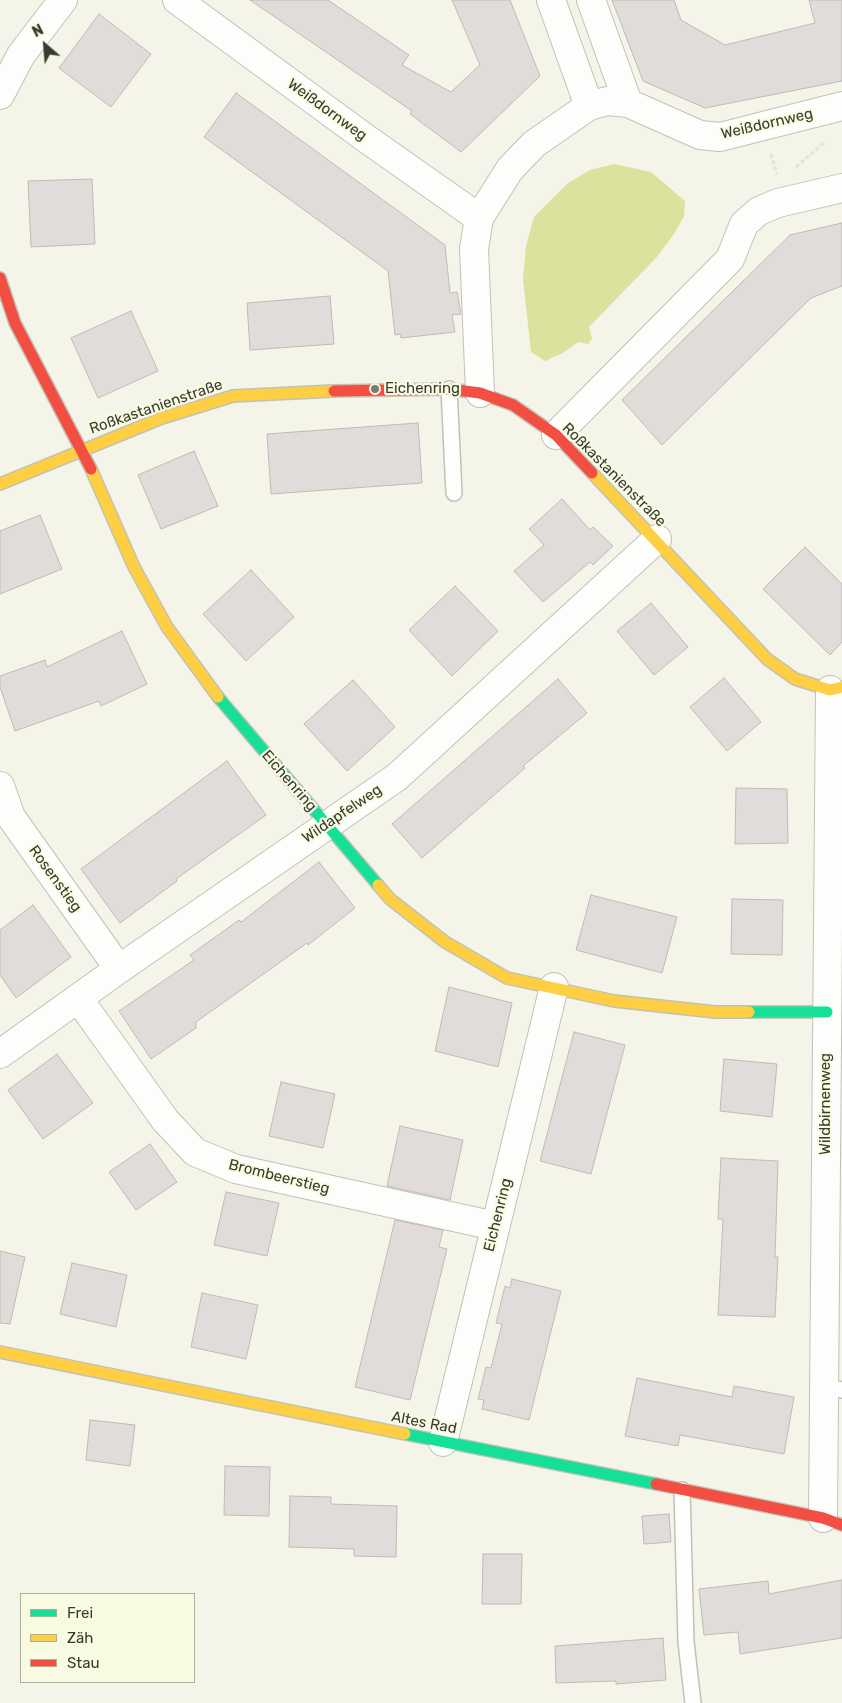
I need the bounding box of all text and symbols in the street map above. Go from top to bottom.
north arrow [20,20,70,70]
text: N [30,21,46,41]
street label: Weißdornweg [284,75,370,145]
street label: Weißdornweg [719,105,815,143]
street label: Roßkastanienstraße [87,376,225,438]
place label: Eichenring [385,380,460,398]
marker: Eichenring [369,383,381,395]
street label: Roßkastanienstraße [558,419,670,531]
street label: Eichenring [258,747,320,815]
street label: Wildapfelweg [299,781,385,847]
street label: Rosenstieg [25,842,85,916]
street label: Wildbirnenweg [817,1053,835,1155]
street label: Brombeerstieg [227,1156,331,1198]
street label: Eichenring [480,1176,516,1254]
street label: Altes Rad [390,1408,458,1438]
legend [20,1593,195,1683]
text: Frei [67,1604,93,1622]
text: Zäh [67,1629,93,1647]
text: Stau [67,1654,100,1672]

